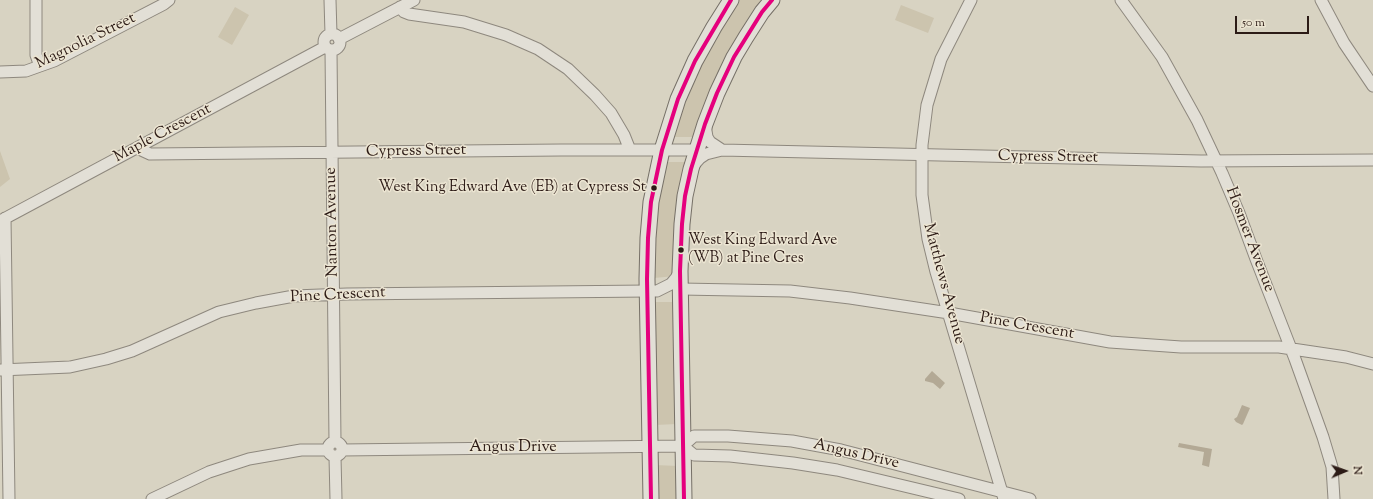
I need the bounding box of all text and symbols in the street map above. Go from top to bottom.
scale bar [1237,8,1311,34]
street label: Magnolia Street [33,10,139,74]
text: 50 m [1242,14,1265,32]
street label: Maple Crescent [111,100,215,168]
street label: Cypress Street [366,142,466,162]
street label: Cypress Street [998,148,1098,168]
street label: Nanton Avenue [322,167,344,277]
place label: West King Edward Ave (EB) at Cypress St [378,179,646,197]
marker: West King Edward Ave (EB) at Cypress St [649,183,659,193]
street label: Hosmer Avenue [1220,185,1278,295]
street label: Matthews Avenue [918,221,968,347]
place label: West King Edward Ave (WB) at Pine Cres [688,232,837,267]
marker: West King Edward Ave (WB) at Pine Cres [676,245,686,255]
street label: Pine Crescent [290,284,386,308]
street label: Pine Crescent [978,309,1076,345]
street label: Angus Drive [811,436,901,474]
street label: Angus Drive [469,438,557,458]
north arrow [1325,451,1365,491]
text: N [1349,466,1365,475]

